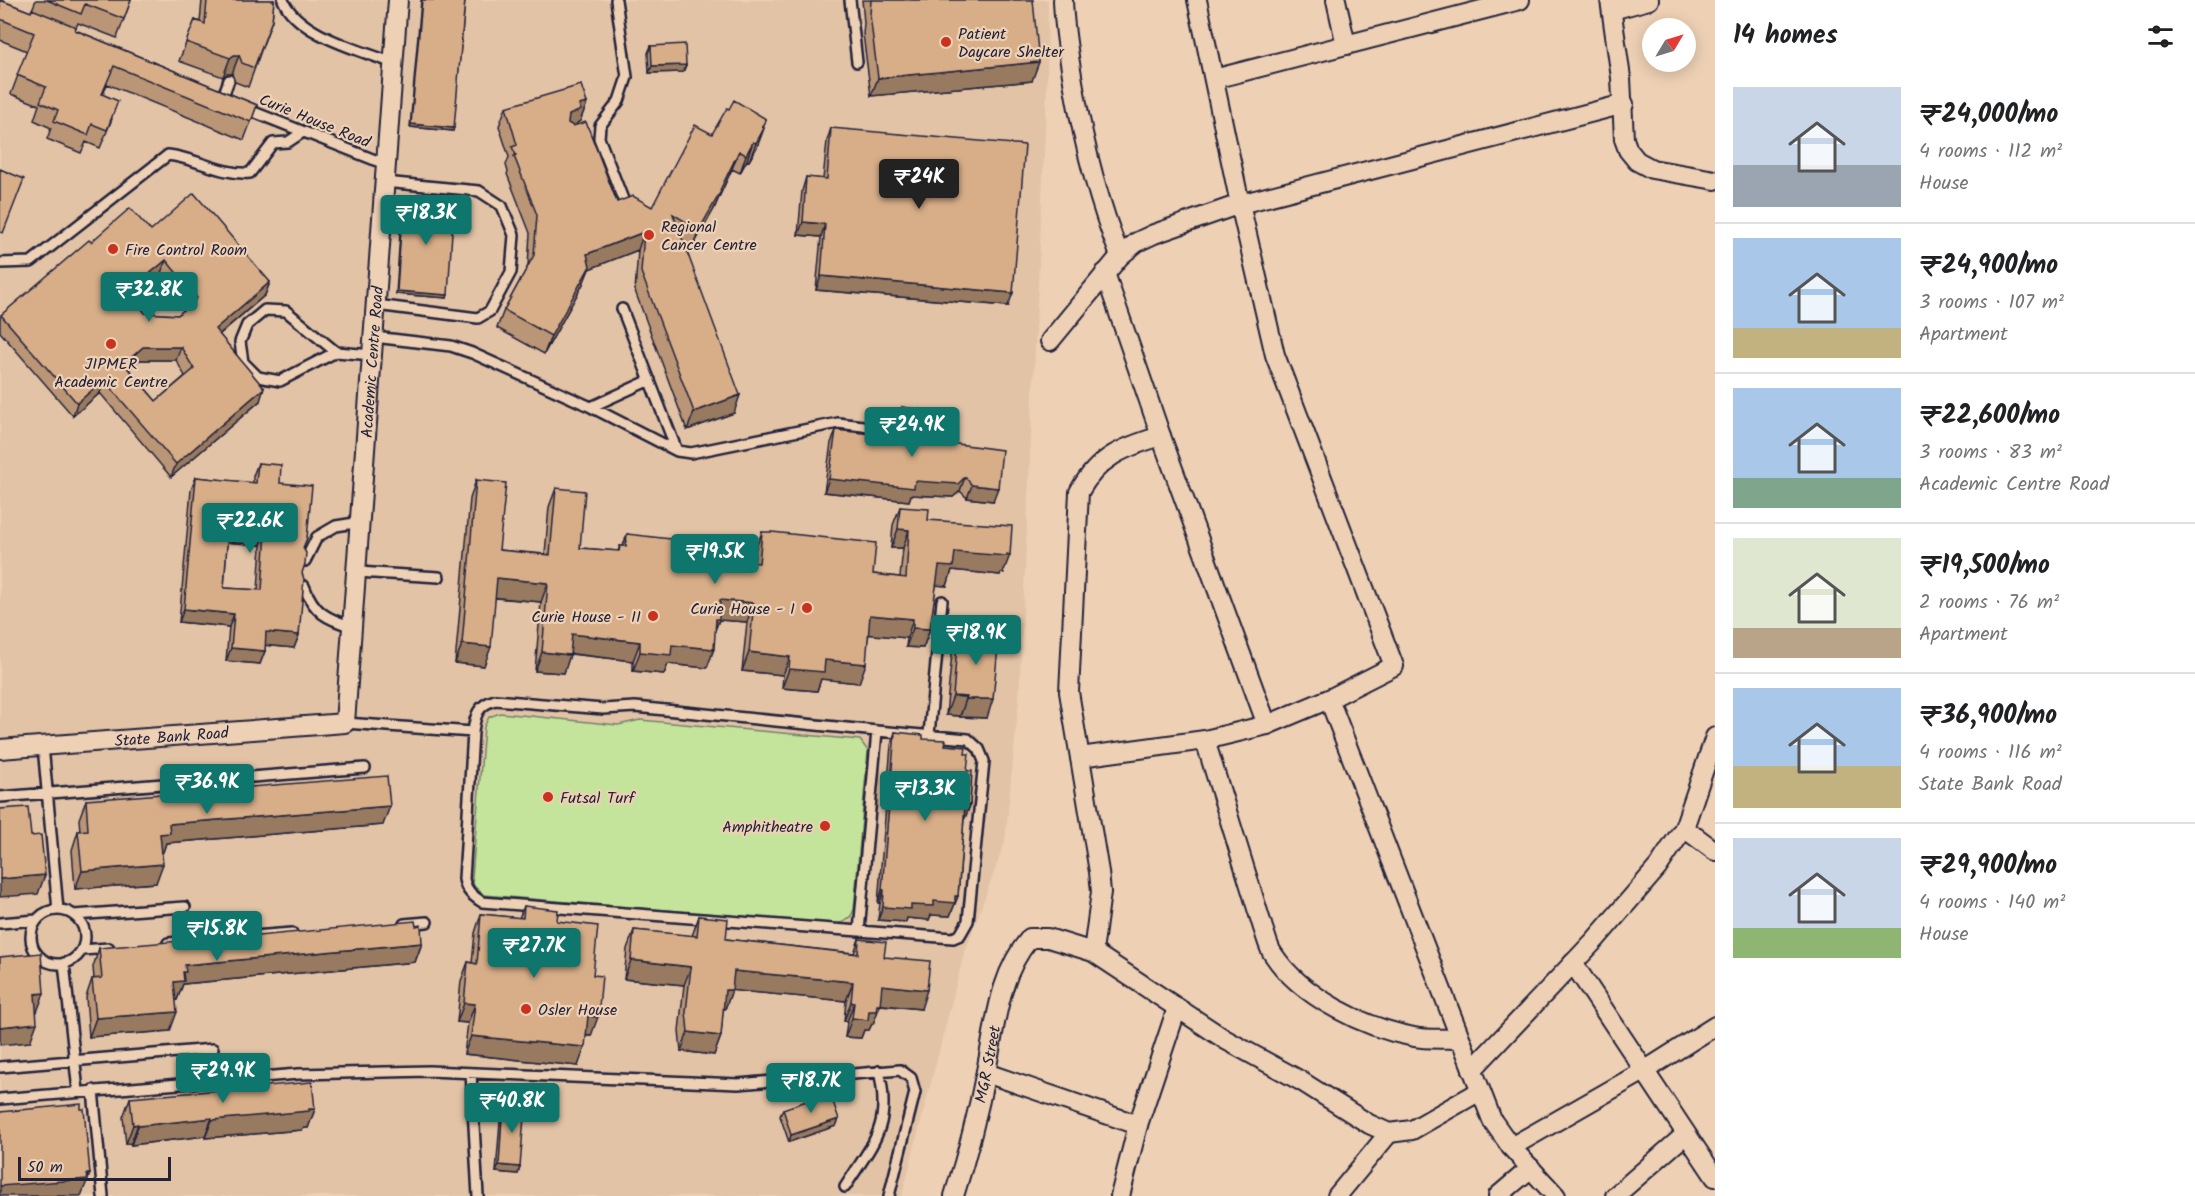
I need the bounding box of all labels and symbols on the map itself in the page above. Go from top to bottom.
north arrow [1642,18,1696,72]
place label: Patient Daycare Shelter [958,22,1065,65]
marker: Patient Daycare Shelter [939,35,953,49]
street label: Curie House Road [255,88,375,155]
pin: ₹24K [883,159,955,210]
pin: ₹18.3K [377,195,475,246]
place label: Regional Cancer Centre [661,215,757,258]
marker: Regional Cancer Centre [642,228,656,242]
place label: Fire Control Room [125,238,247,263]
marker: Fire Control Room [106,242,120,256]
pin: ₹32.8K [100,272,198,323]
street label: Academic Centre Road [355,284,391,439]
marker: JIPMER Academic Centre [104,337,118,351]
place label: JIPMER Academic Centre [54,352,168,395]
pin: ₹24.9K [863,407,961,458]
pin: ₹22.6K [201,503,299,554]
pin: ₹19.5K [666,534,764,585]
place label: Curie House - I [690,597,795,622]
marker: Curie House - I [800,601,814,615]
place label: Curie House - II [531,605,641,630]
marker: Curie House - II [646,609,660,623]
pin: ₹18.9K [927,615,1025,666]
street label: State Bank Road [114,721,231,754]
pin: ₹36.9K [158,764,256,815]
pin: ₹13.3K [876,771,974,822]
place label: Futsal Turf [560,786,636,811]
marker: Futsal Turf [541,790,555,804]
place label: Amphitheatre [722,815,813,840]
marker: Amphitheatre [818,819,832,833]
pin: ₹15.8K [168,911,266,962]
pin: ₹27.7K [485,928,583,979]
place label: Osler House [538,998,617,1023]
marker: Osler House [519,1002,533,1016]
street label: MGR Street [969,1023,1008,1106]
pin: ₹29.9K [174,1053,272,1104]
pin: ₹18.7K [762,1063,860,1114]
pin: ₹40.8K [463,1083,561,1134]
scale bar [18,1154,171,1182]

